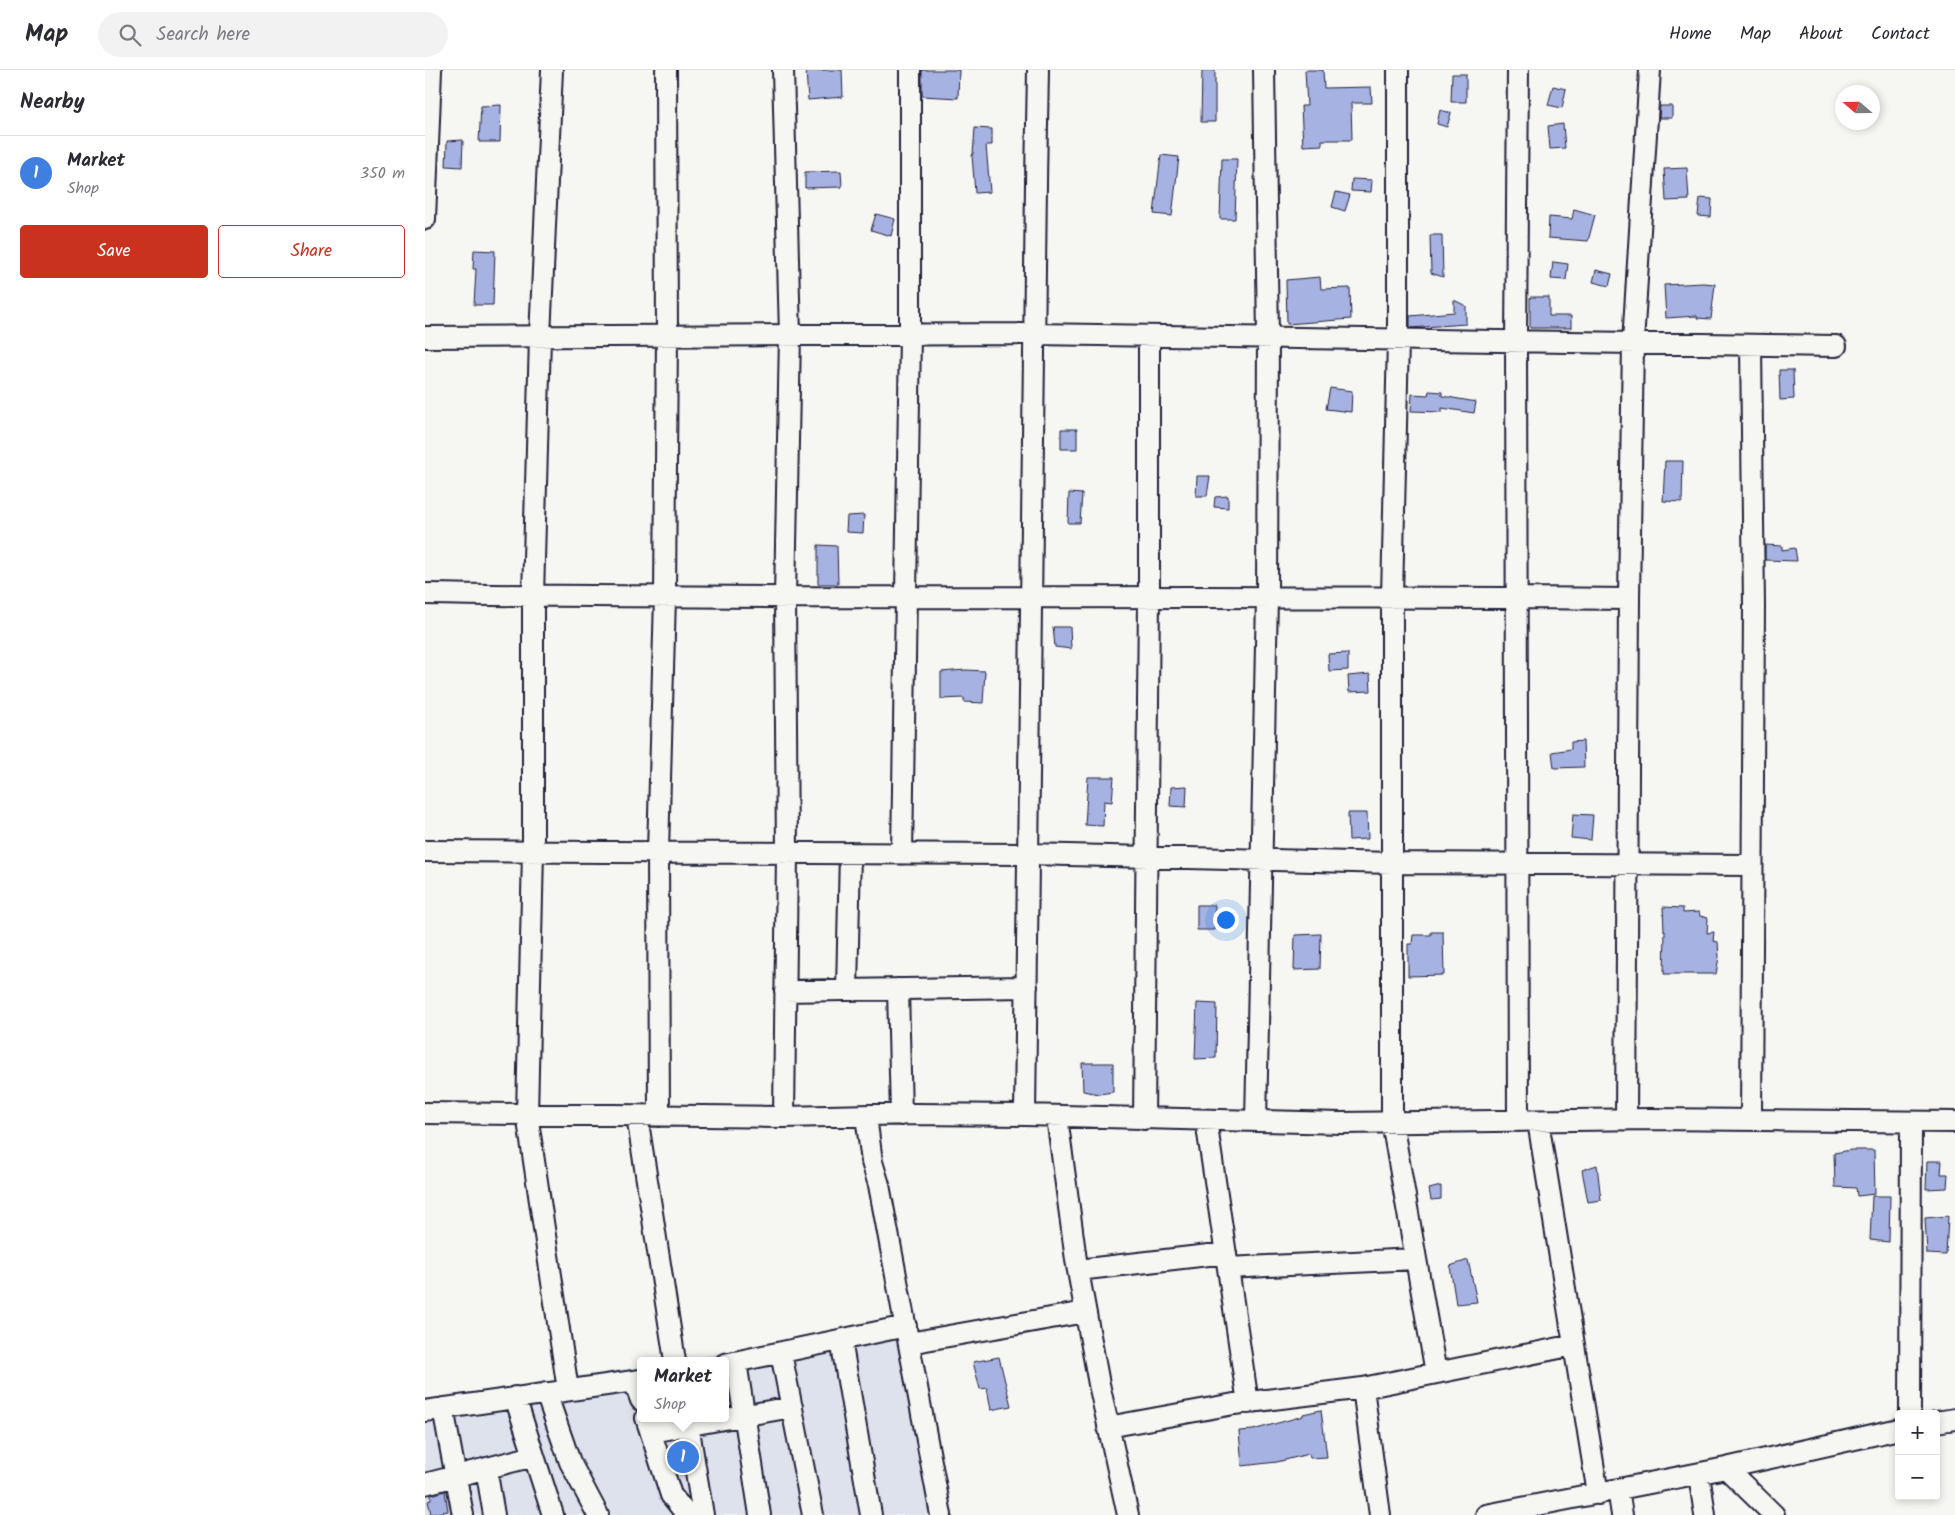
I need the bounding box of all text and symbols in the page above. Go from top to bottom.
search box [98,12,448,57]
text: Map [25,15,68,54]
text: Search here [156,20,250,50]
text: Home [1669,20,1712,49]
text: Map [1740,20,1771,49]
text: About [1799,20,1843,49]
text: Contact [1871,20,1930,49]
icon: search [116,21,144,49]
north arrow [1835,85,1880,130]
text: Nearby [20,86,85,119]
text: Market [67,146,125,176]
text: 1 [34,161,38,186]
text: 350 m [360,161,405,186]
text: Shop [67,176,99,201]
button: Save [20,225,208,278]
button: Share [218,225,405,278]
your location [1213,907,1239,933]
popup [637,1357,729,1422]
text: Market [654,1362,712,1392]
text: Shop [654,1392,686,1417]
map controls [1895,1410,1940,1500]
button: + [1895,1410,1940,1455]
pin: 1 [667,1438,699,1476]
button: − [1895,1455,1940,1500]

